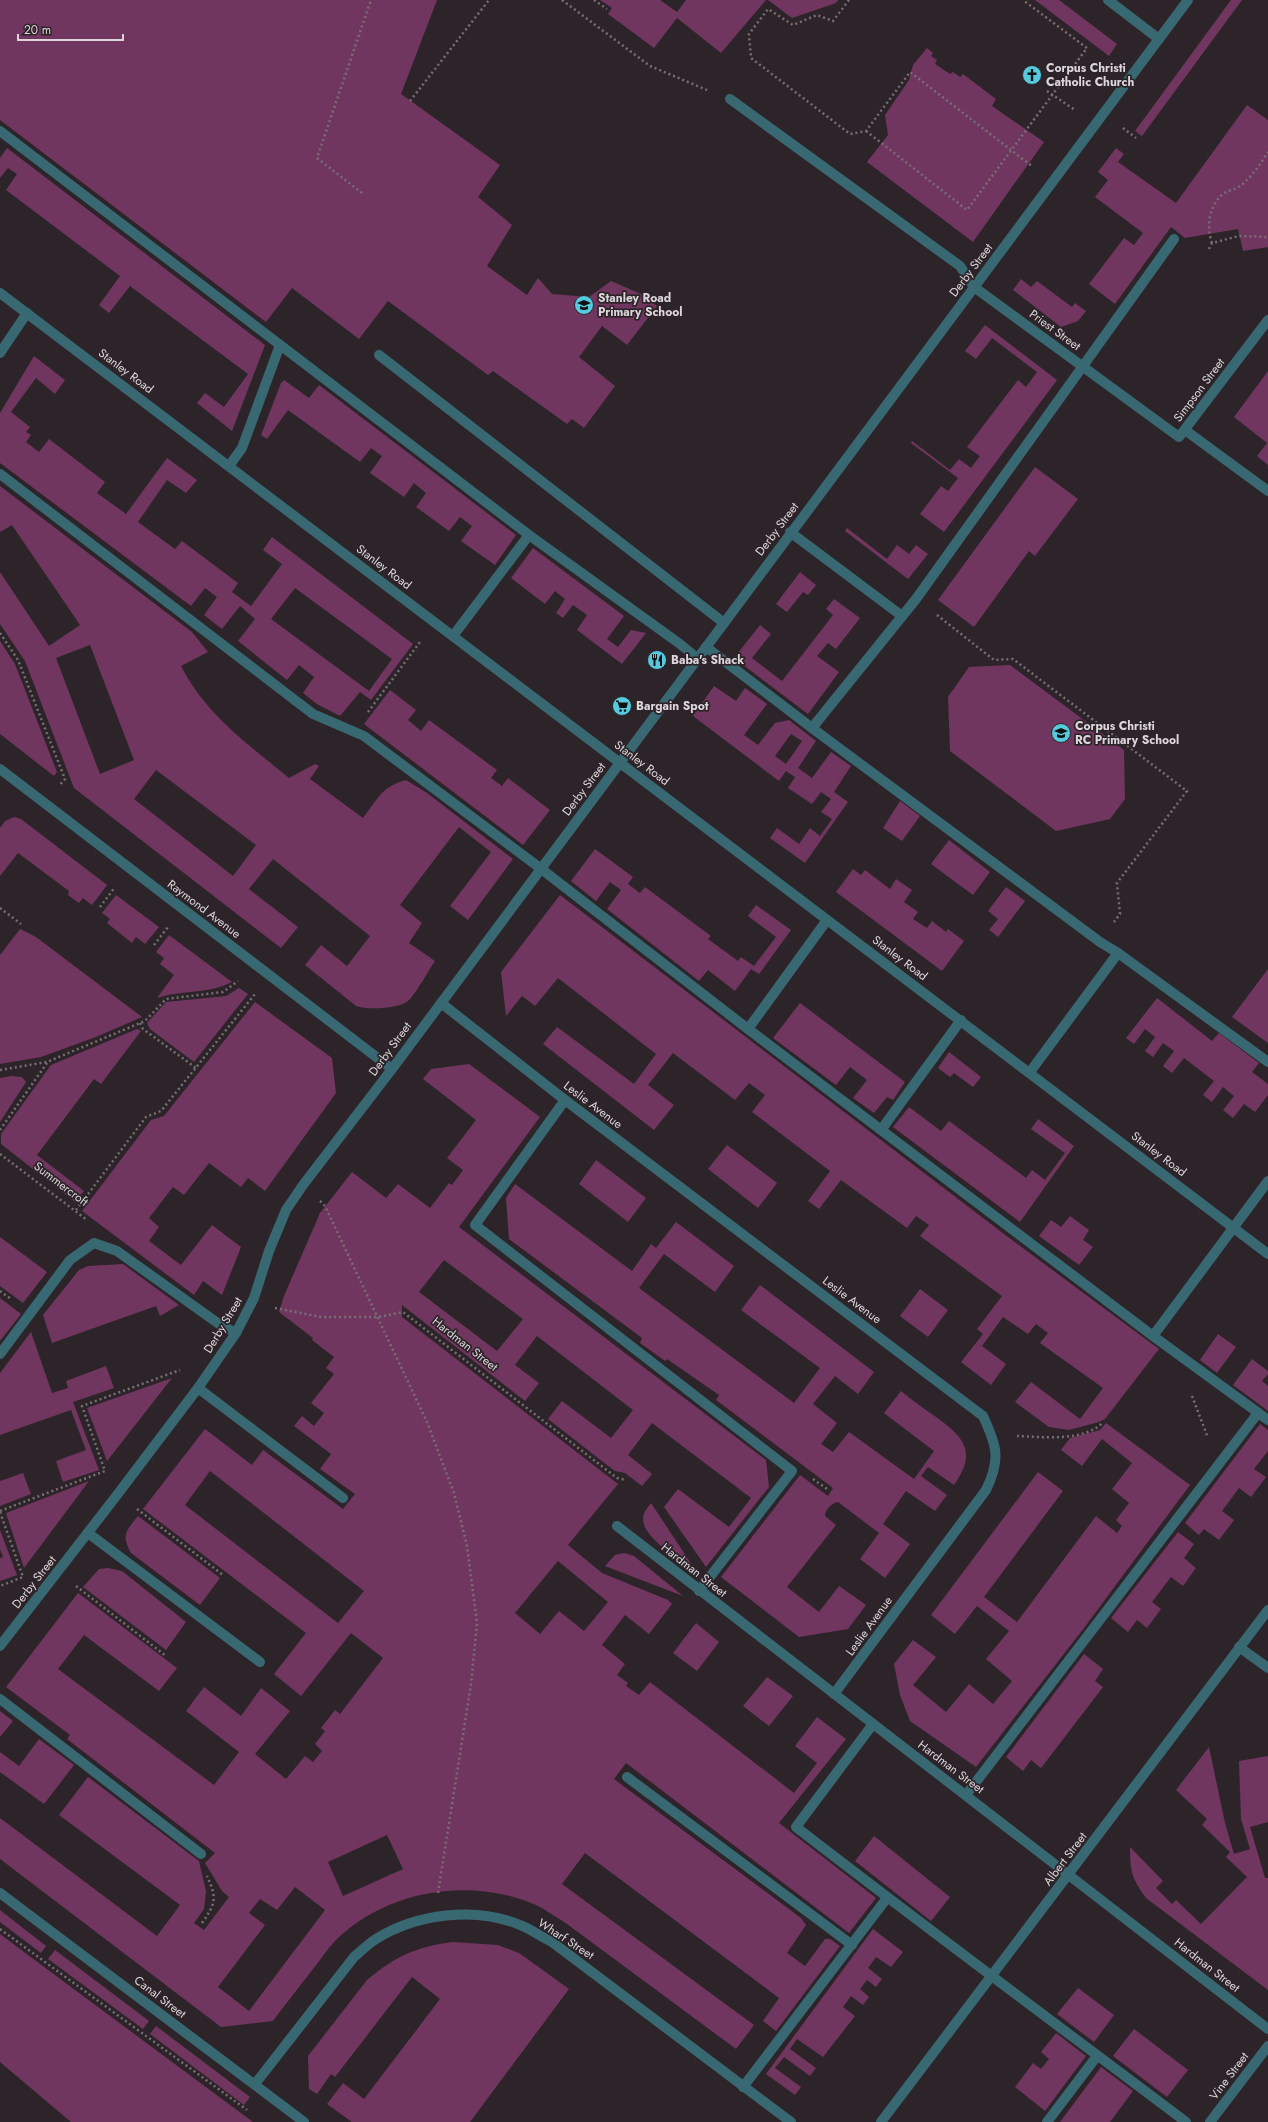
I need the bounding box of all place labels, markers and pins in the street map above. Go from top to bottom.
place label: Corpus Christi Catholic Church [1046,59,1135,91]
church icon: Corpus Christi Catholic Church [1021,64,1043,86]
place label: Stanley Road Primary School [598,289,683,321]
school or university icon: Stanley Road Primary School [573,294,595,316]
restaurant icon: Baba's Shack [646,649,668,671]
place label: Baba's Shack [671,651,744,669]
supermarket icon: Bargain Spot [611,695,633,717]
place label: Bargain Spot [636,697,709,715]
place label: Corpus Christi RC Primary School [1075,717,1179,749]
school or university icon: Corpus Christi RC Primary School [1050,722,1072,744]

